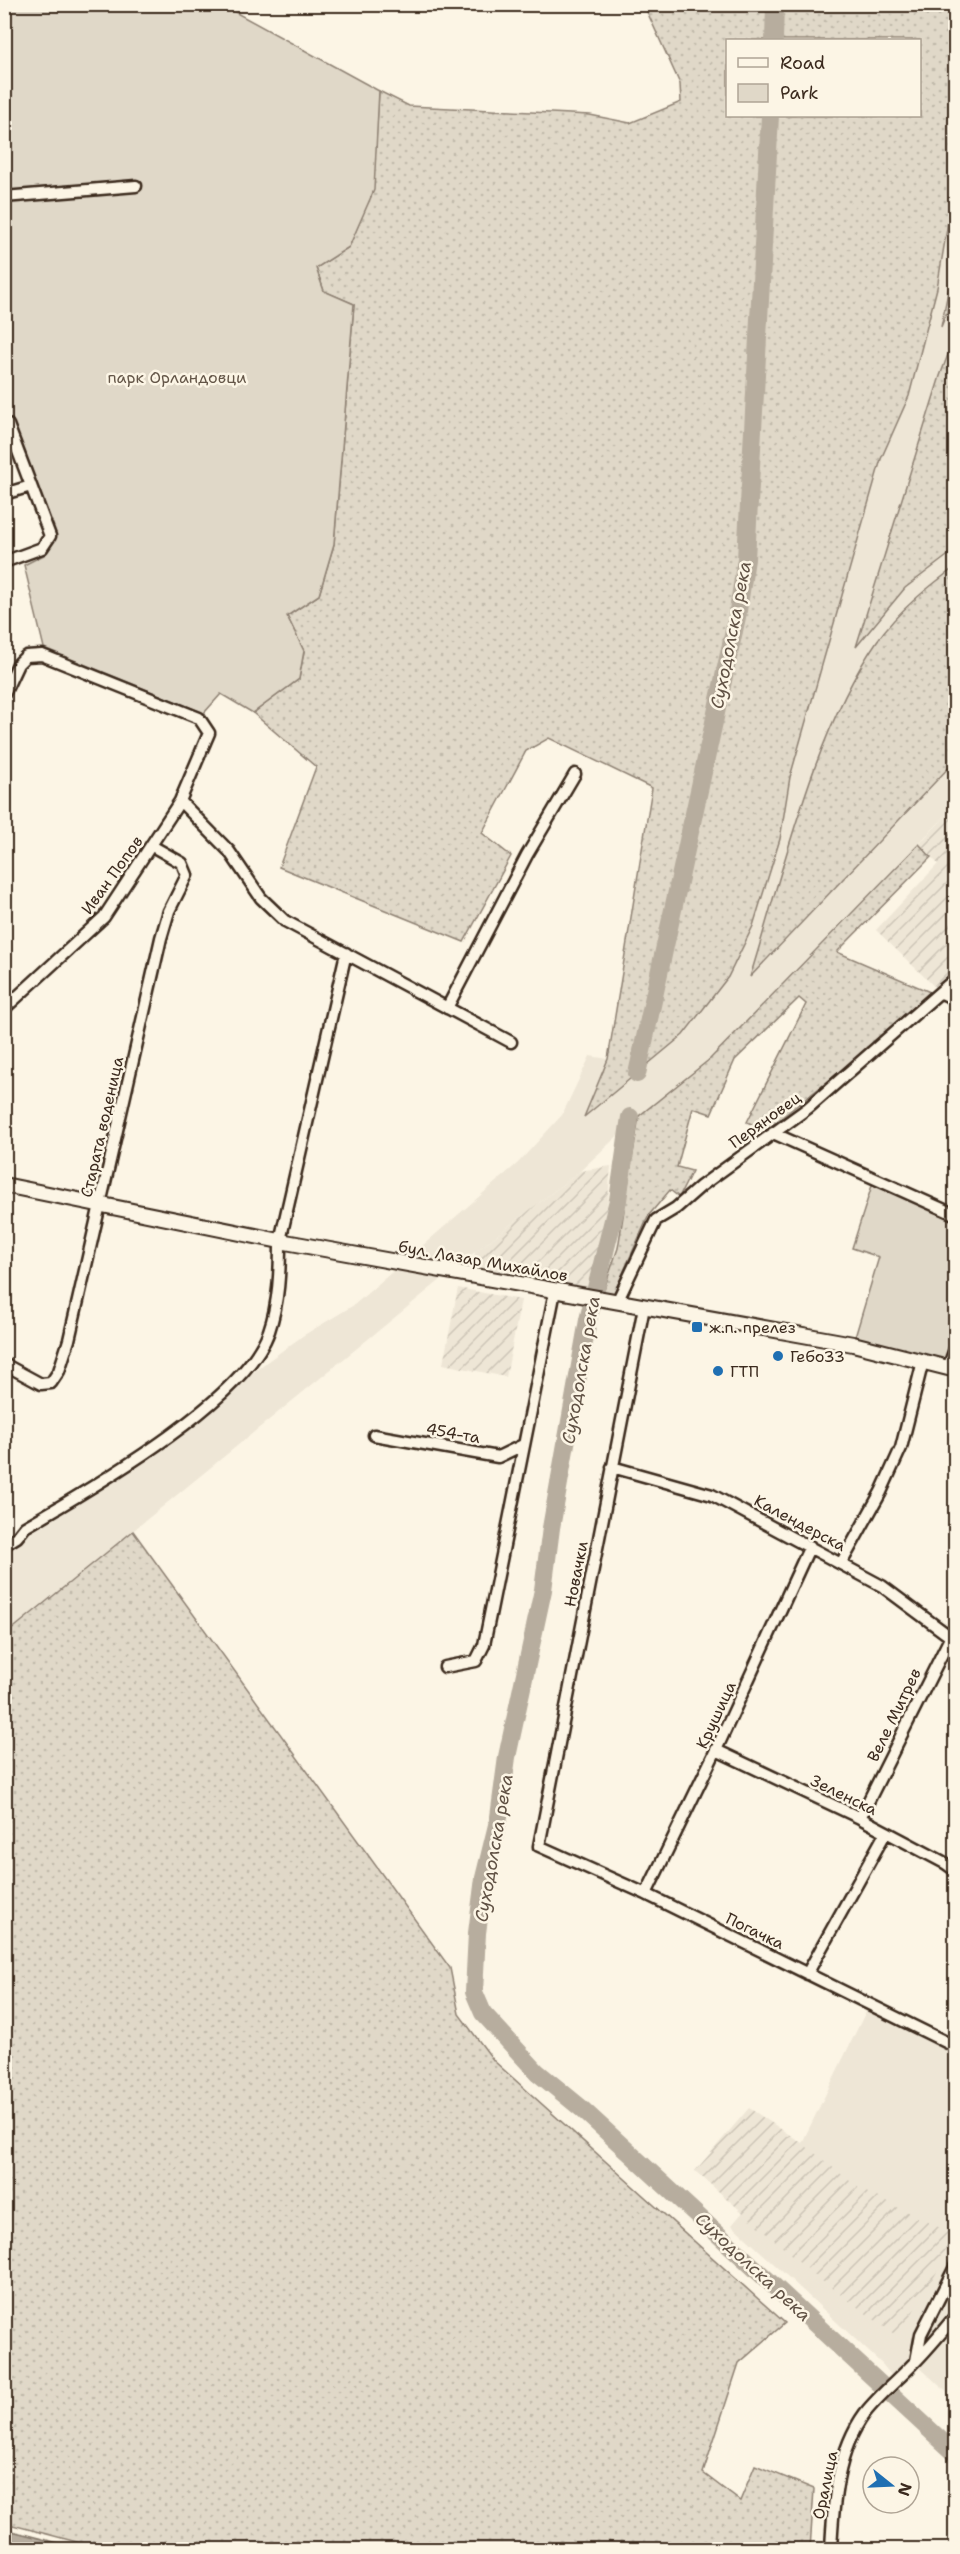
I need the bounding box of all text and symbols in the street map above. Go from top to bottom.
legend [726,39,921,117]
text: Road [780,51,825,75]
text: Park [780,81,819,105]
park label: парк Орландовци [107,367,247,388]
water label: Суходолска река [705,559,757,711]
street label: Иван Попов [76,832,148,918]
street label: Старата воденица [76,1055,128,1199]
street label: Перяновец [725,1087,805,1153]
street label: бул. Лазар Михайлов [397,1236,569,1286]
water label: Суходолска река [556,1294,606,1446]
place label: ж.п. прелез [709,1317,796,1338]
marker: ж.п. прелез [690,1320,704,1334]
place label: Гебо33 [790,1346,845,1367]
marker: Гебо33 [771,1349,785,1363]
place label: ГТП [730,1361,759,1382]
marker: ГТП [711,1364,725,1378]
street label: 454-та [424,1418,482,1448]
street label: Календерска [750,1490,850,1556]
street label: Новачки [559,1539,593,1609]
street label: Веле Митрев [862,1665,926,1765]
street label: Крушица [691,1678,741,1752]
street label: Зеленска [807,1770,881,1820]
water label: Суходолска река [469,1772,519,1924]
street label: Погачка [722,1908,788,1954]
water label: Суходолска река [690,2207,816,2327]
street label: Оралица [807,2449,843,2521]
north arrow [861,2455,921,2515]
text: N [893,2480,917,2499]

